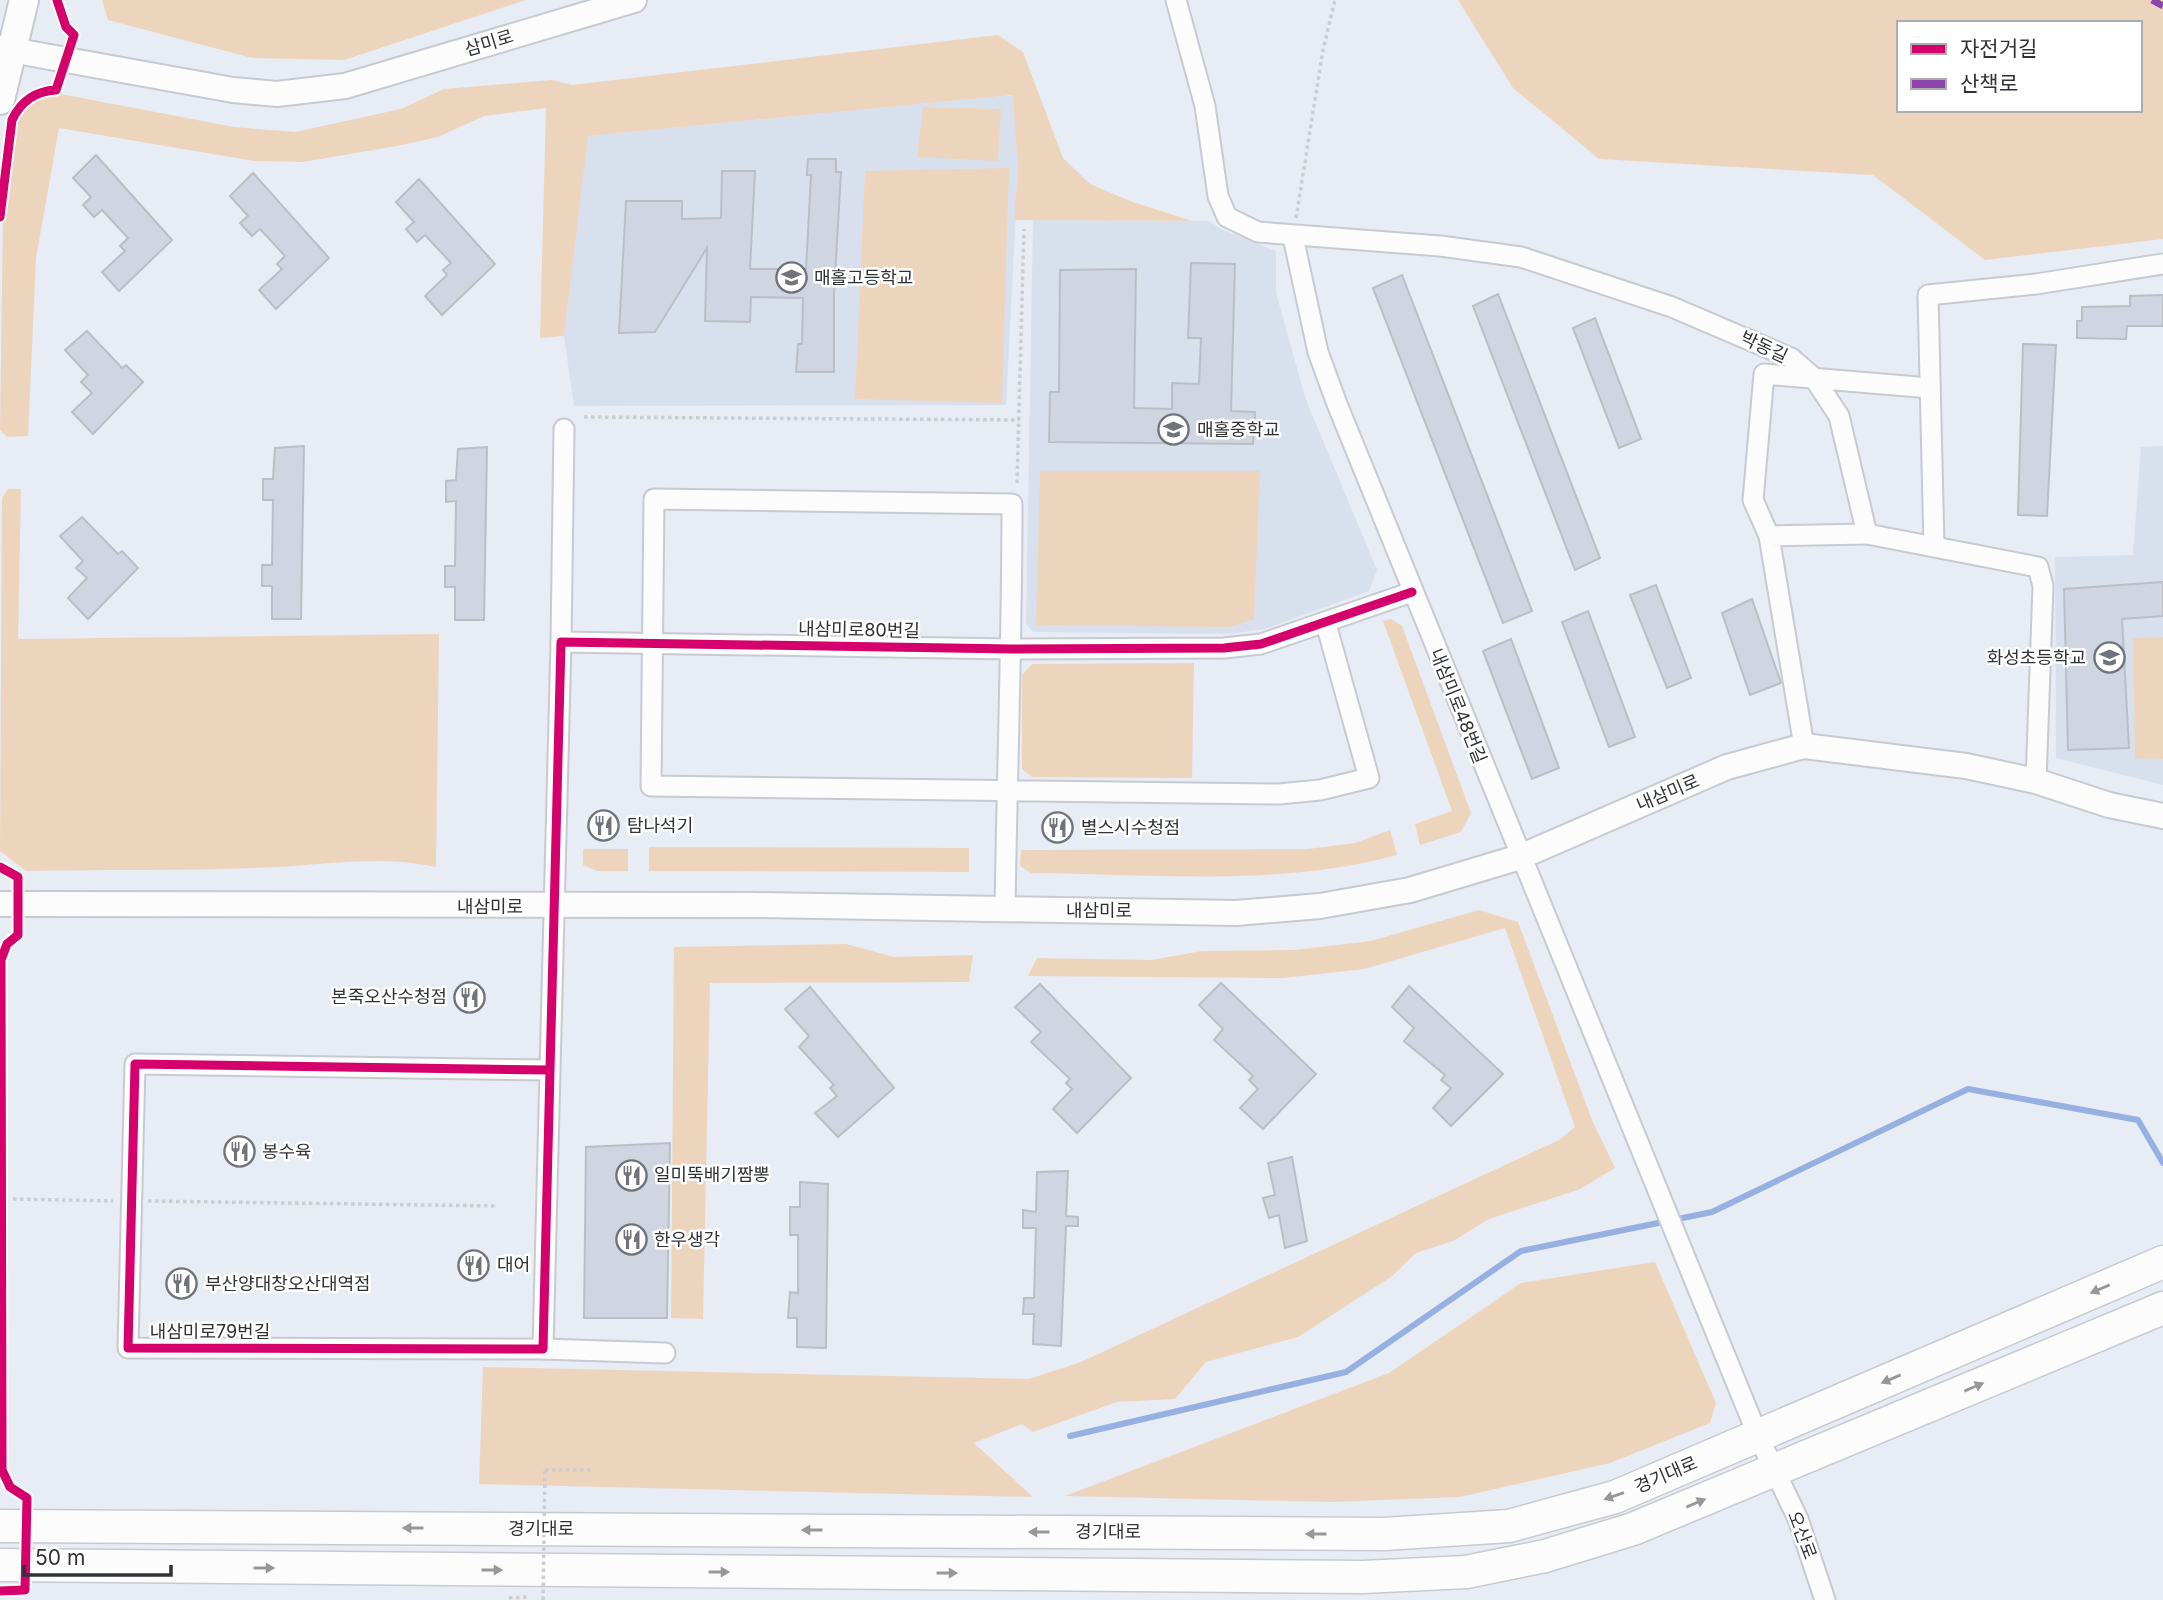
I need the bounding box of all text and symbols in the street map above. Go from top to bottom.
legend [1897,21,2142,112]
street label: 삼미로 [462,25,516,60]
text: 자전거길 [1960,36,2037,61]
text: 산책로 [1960,71,2018,96]
school or university icon: 매홀고등학교 [774,261,808,295]
place label: 매홀고등학교 [814,267,913,288]
street label: 박동길 [1737,327,1791,367]
school or university icon: 매홀중학교 [1157,413,1191,447]
place label: 매홀중학교 [1197,419,1280,440]
street label: 내삼미로80번길 [798,618,920,641]
school or university icon: 화성초등학교 [2092,641,2126,675]
street label: 내삼미로48번길 [1426,645,1491,766]
place label: 화성초등학교 [1987,647,2086,668]
street label: 내삼미로 [1633,770,1702,815]
restaurant icon: 탐나석기 [587,809,621,843]
restaurant icon: 별스시수청점 [1041,811,1075,845]
place label: 탐나석기 [627,815,693,836]
place label: 별스시수청점 [1081,817,1180,838]
street label: 내삼미로 [457,896,523,917]
street label: 내삼미로 [1066,900,1132,921]
restaurant icon: 본죽오산수청점 [453,980,487,1014]
place label: 본죽오산수청점 [331,986,447,1007]
restaurant icon: 봉수육 [222,1135,256,1169]
place label: 봉수육 [262,1141,312,1162]
restaurant icon: 일미뚝배기짬뽕 [614,1158,648,1192]
place label: 일미뚝배기짬뽕 [654,1164,770,1185]
restaurant icon: 한우생각 [614,1223,648,1257]
place label: 한우생각 [654,1229,720,1250]
restaurant icon: 대어 [457,1248,491,1282]
place label: 대어 [497,1254,530,1275]
restaurant icon: 부산양대창오산대역점 [165,1267,199,1301]
place label: 부산양대창오산대역점 [205,1273,371,1294]
one-way arrow [2090,1284,2111,1295]
street label: 내삼미로79번길 [150,1321,270,1342]
one-way arrow [1881,1373,1902,1384]
one-way arrow [1963,1382,1984,1393]
street label: 경기대로 [1631,1452,1700,1497]
one-way arrow [1604,1491,1625,1502]
one-way arrow [1685,1498,1706,1509]
street label: 오산로 [1784,1508,1821,1562]
street label: 경기대로 [508,1518,574,1539]
street label: 경기대로 [1075,1521,1141,1542]
one-way arrow [402,1522,424,1534]
one-way arrow [801,1525,823,1536]
one-way arrow [1028,1526,1050,1538]
one-way arrow [1305,1528,1327,1540]
scale bar [24,1534,172,1578]
text: 50 m [35,1545,85,1570]
one-way arrow [253,1562,275,1573]
one-way arrow [481,1564,503,1575]
one-way arrow [708,1566,730,1577]
one-way arrow [936,1568,958,1579]

